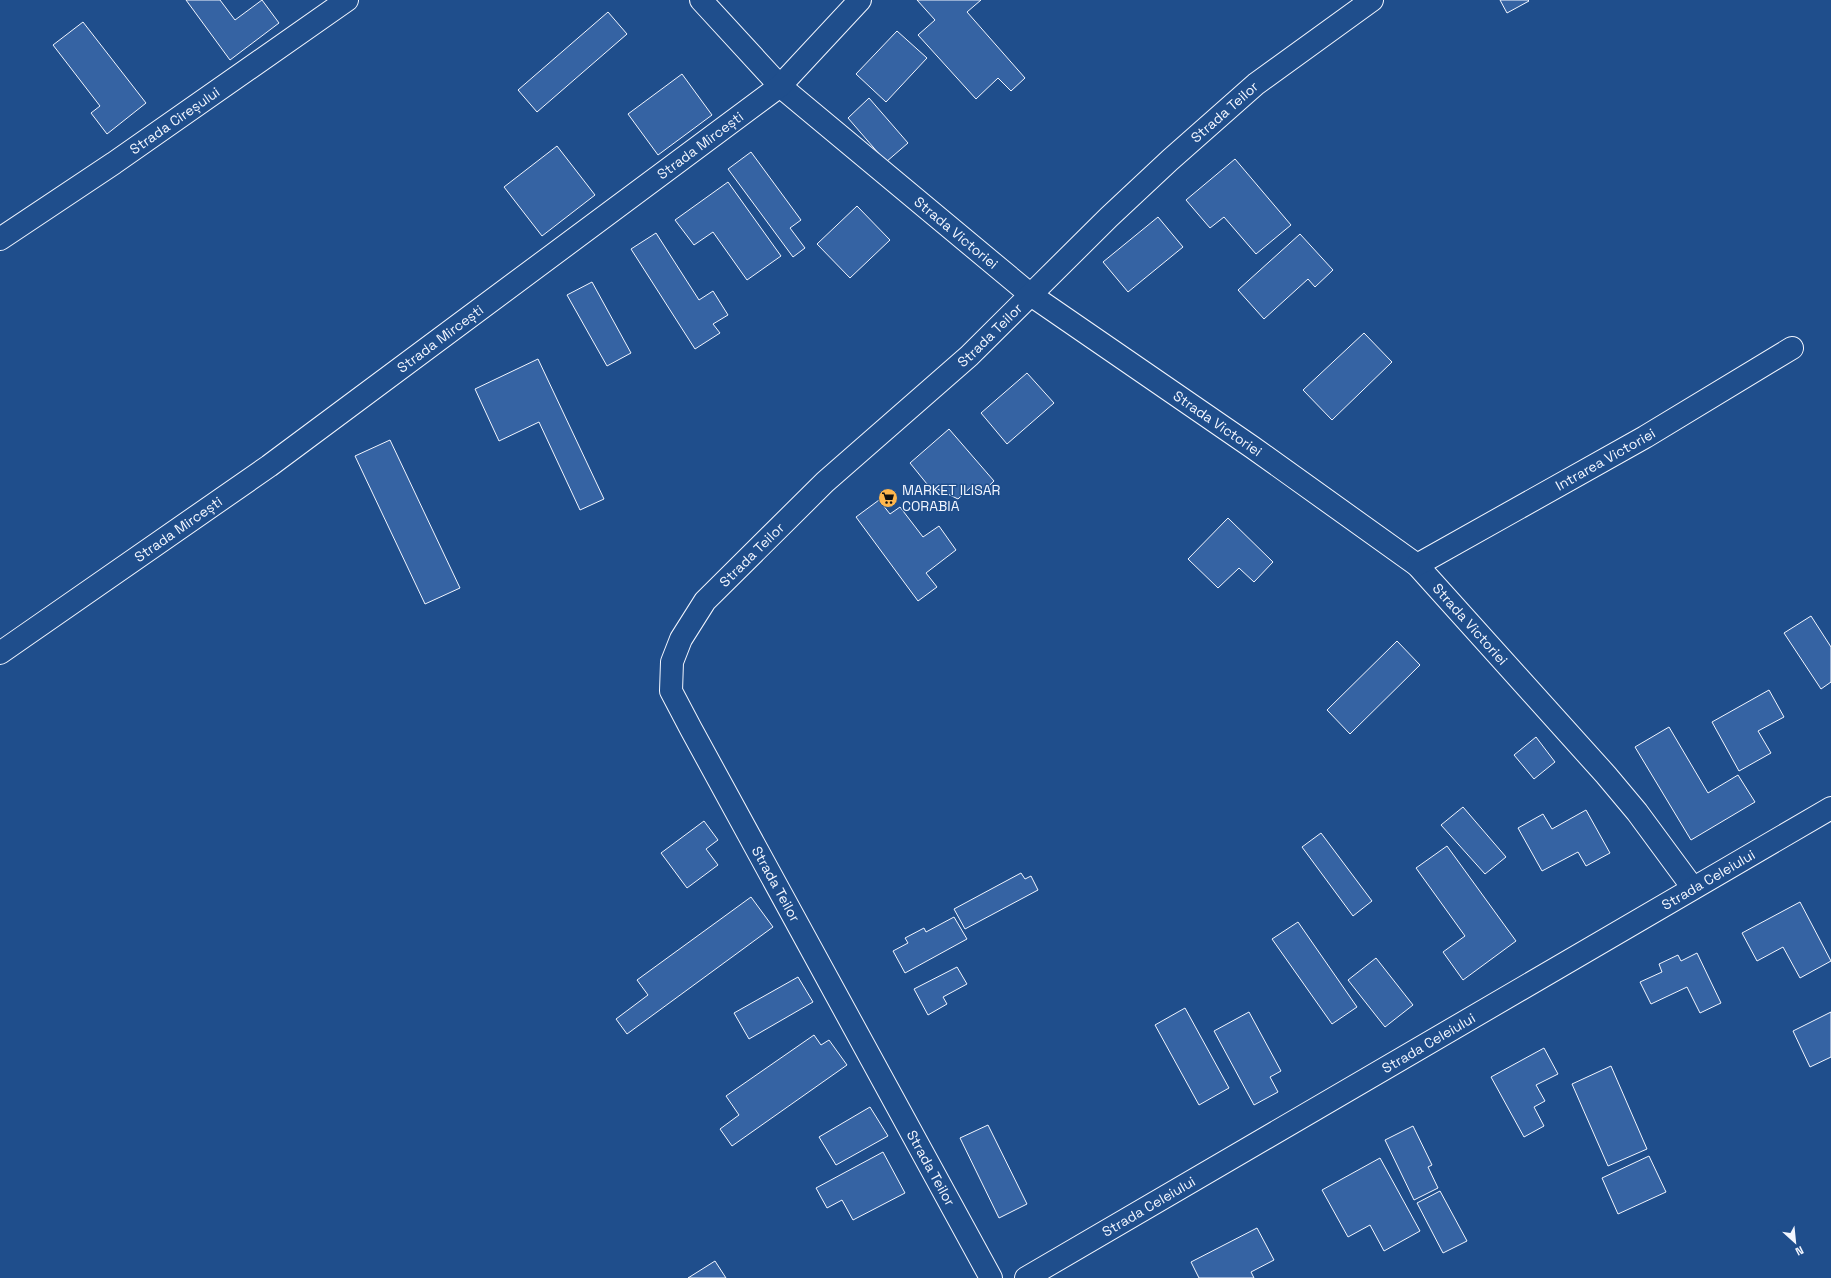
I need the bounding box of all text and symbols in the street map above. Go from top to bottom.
street label: Strada Teilor [1187,77,1262,147]
street label: Strada Cireșului [126,83,223,158]
street label: Strada Mircești [654,107,747,183]
street label: Strada Victoriei [910,192,1002,273]
street label: Strada Teilor [954,299,1026,371]
street label: Strada Mircești [394,301,487,377]
street label: Strada Victoriei [1170,387,1266,460]
street label: Intrarea Victoriei [1552,424,1659,494]
place label: MARKET ILISAR CORABIA [902,481,1000,515]
supermarket icon: MARKET ILISAR CORABIA [877,487,899,509]
street label: Strada Mircești [131,492,226,566]
street label: Strada Teilor [715,519,788,591]
street label: Strada Victoriei [1429,579,1512,669]
street label: Strada Teilor [748,843,804,925]
street label: Strada Celeiului [1658,845,1758,914]
street label: Strada Celeiului [1378,1009,1478,1077]
street label: Strada Teilor [903,1127,959,1209]
street label: Strada Celeiului [1099,1172,1199,1241]
north arrow [1775,1222,1815,1262]
text: N [1793,1243,1806,1259]

